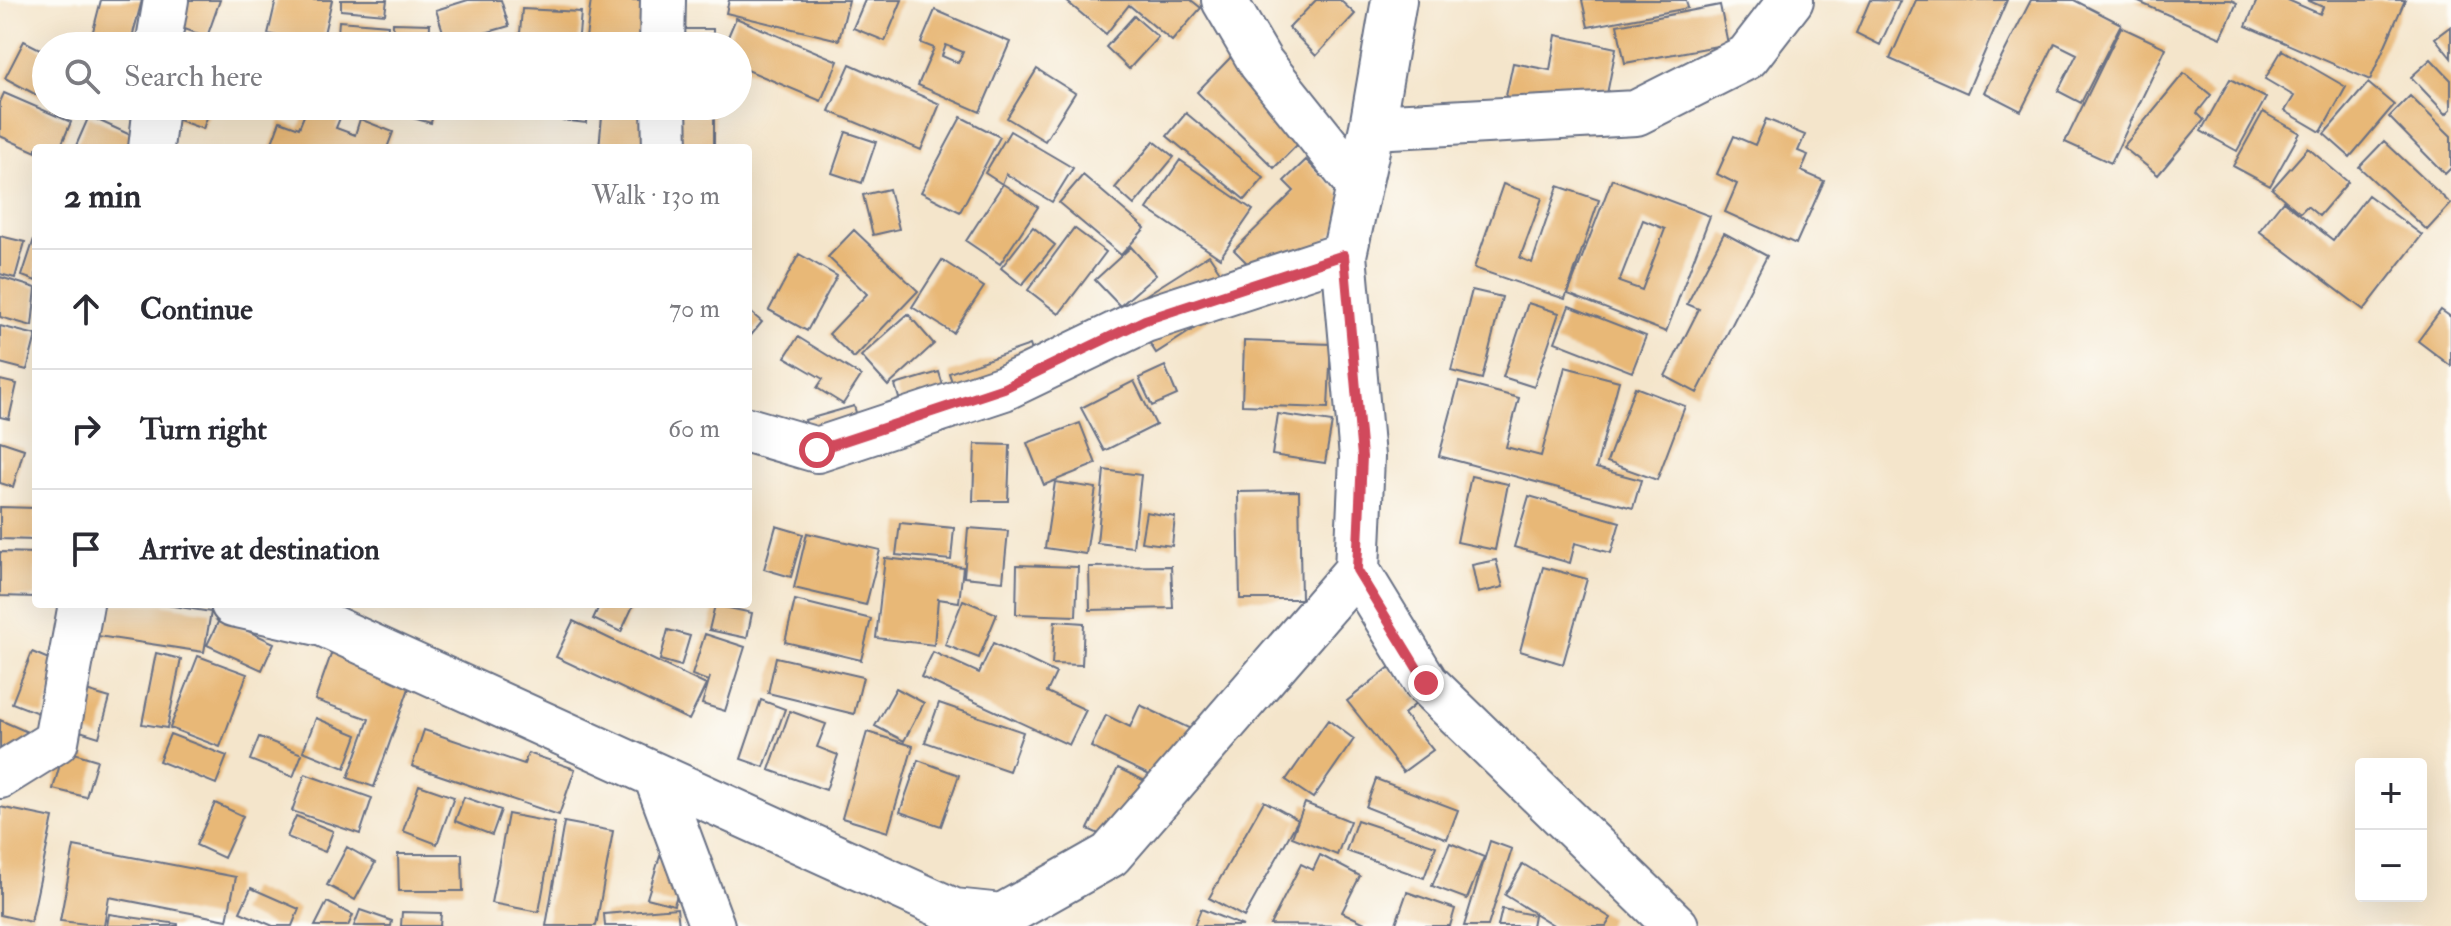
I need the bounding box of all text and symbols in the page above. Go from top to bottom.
search box [32,32,752,120]
icon: search [60,54,104,98]
text: Search here [124,58,263,95]
text: 2 min [64,175,141,218]
text: Walk · 130 m [592,180,720,212]
icon: ahead [64,287,108,331]
text: Continue [140,291,253,328]
text: 70 m [669,293,720,325]
icon: right [64,407,108,451]
text: Turn right [140,411,267,448]
text: 60 m [668,413,720,445]
route start [799,432,835,468]
icon: arrive [64,527,108,571]
text: Arrive at destination [140,531,380,568]
route end [1408,665,1444,701]
map controls [2355,758,2427,902]
button: + [2355,758,2427,830]
button: − [2355,830,2427,902]

